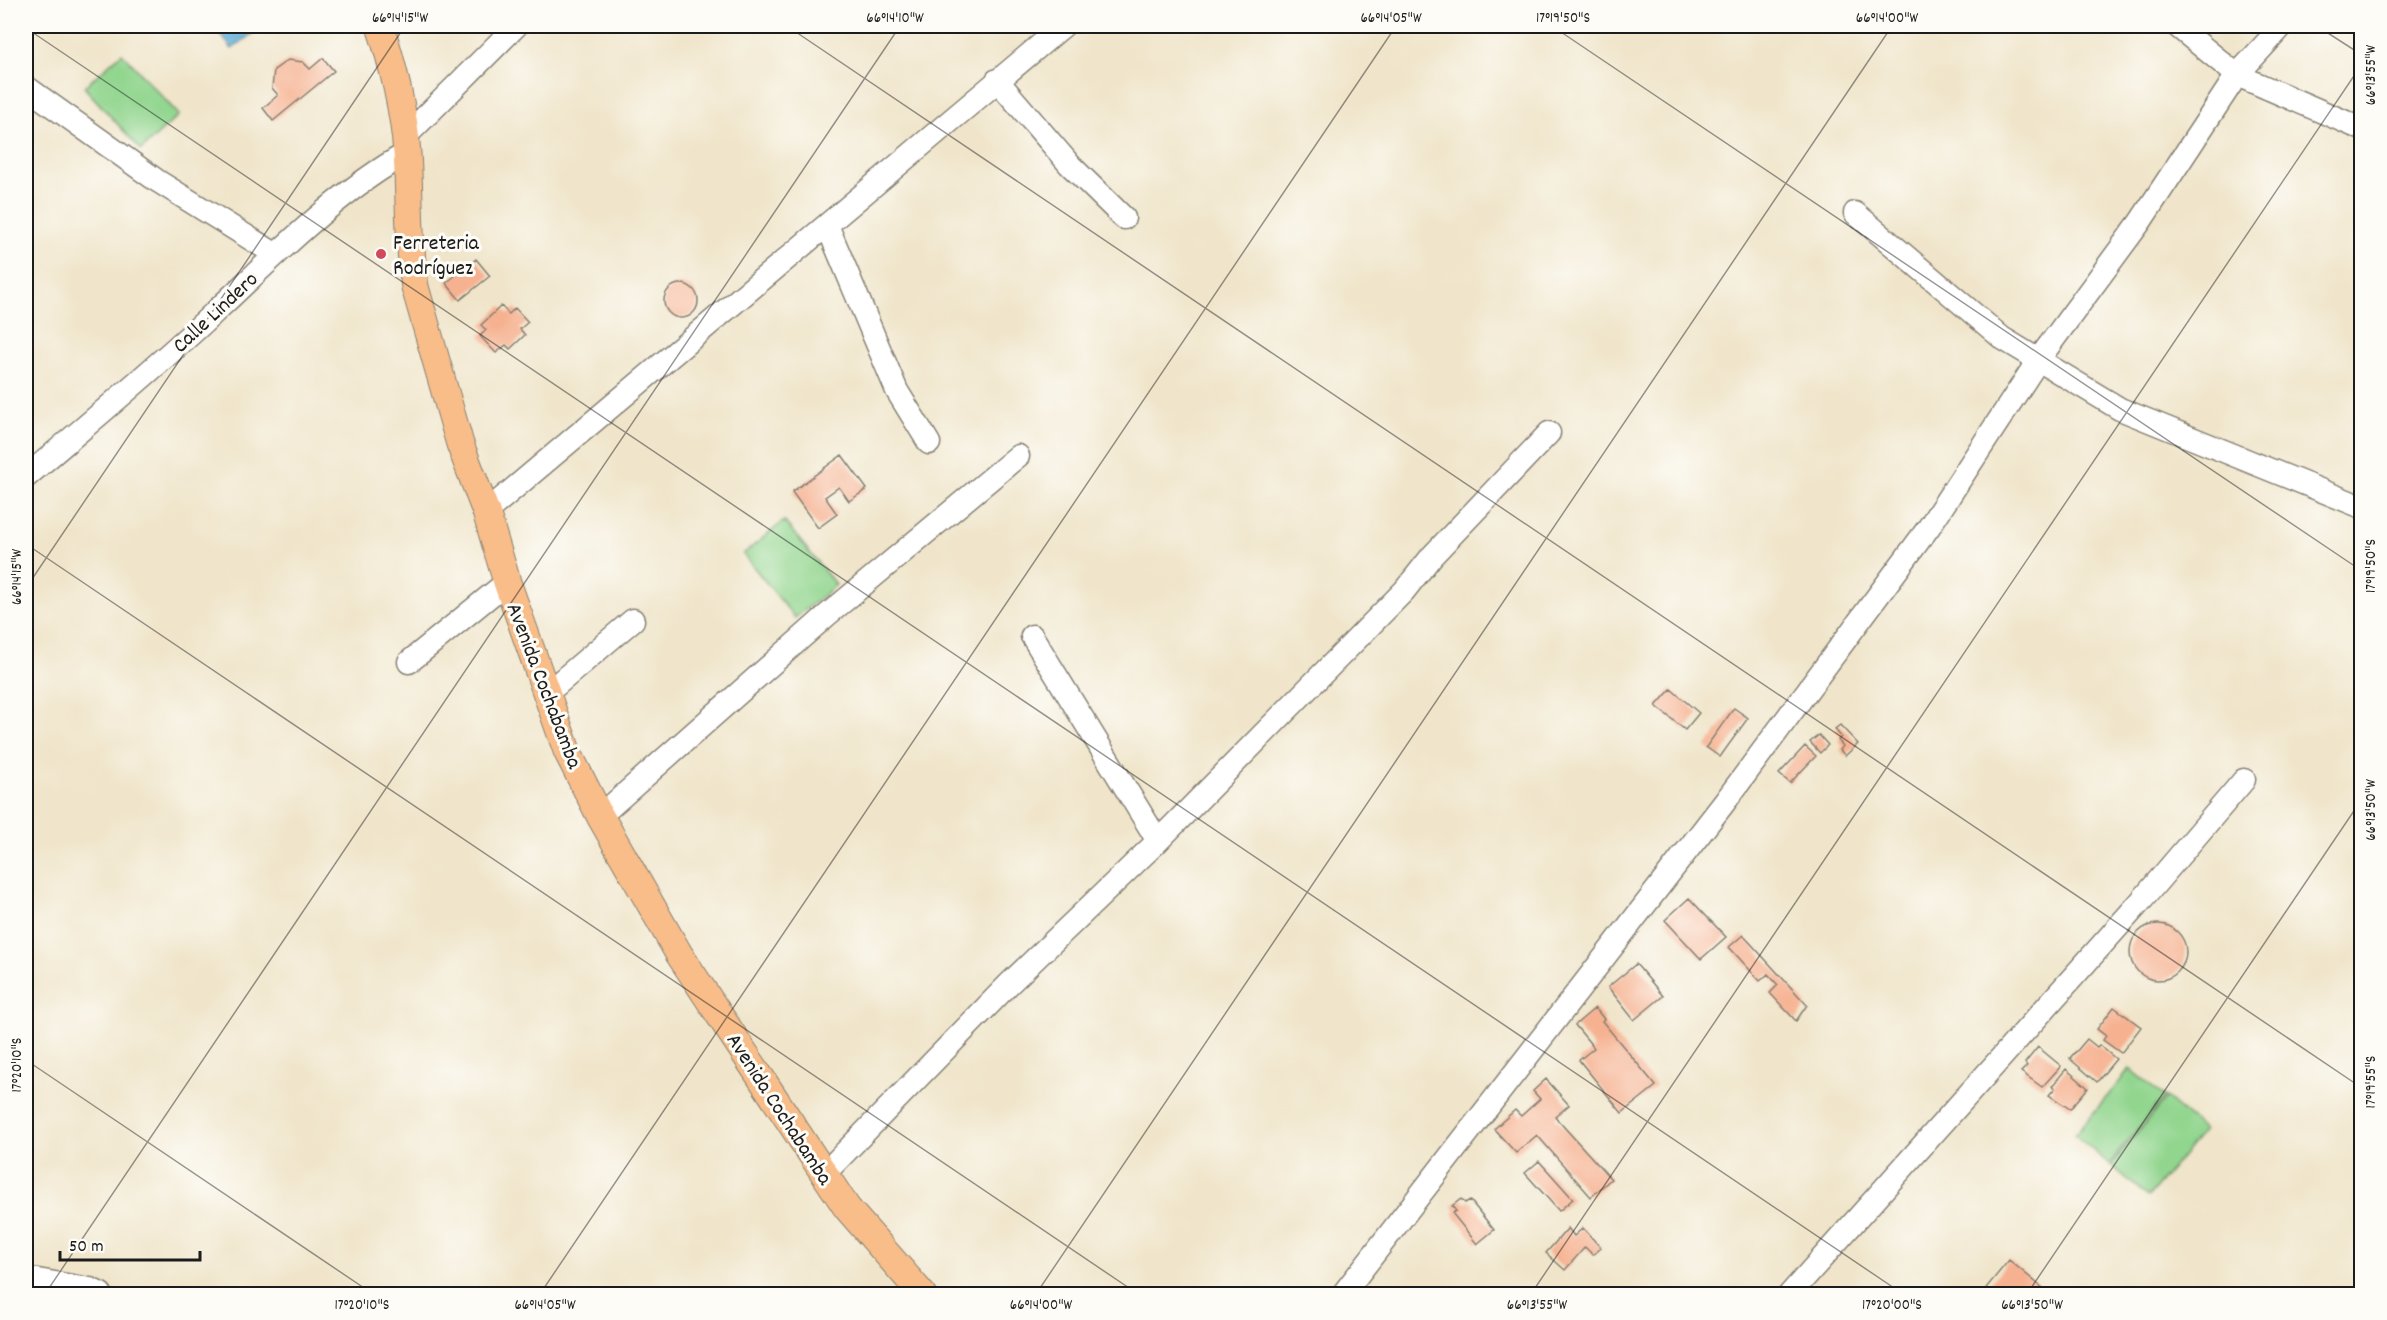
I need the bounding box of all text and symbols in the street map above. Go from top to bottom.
text: 66°14'15"W [372,8,428,30]
text: 66°14'10"W [866,8,924,30]
text: 66°14'05"W [1360,8,1422,30]
text: 17°19'50"S [1536,8,1590,30]
text: 66°14'00"W [1856,8,1919,30]
text: 66°13'55"W [2361,44,2383,105]
place label: Ferreteria Rodríguez [393,229,479,285]
marker: Ferreteria Rodríguez [374,247,388,261]
street label: Calle Lindero [167,266,266,362]
text: 17°19'50"S [2361,539,2383,593]
text: 66°14'15"W [7,549,29,605]
street label: Avenida Cochabamba [497,599,589,774]
text: 66°13'50"W [2361,779,2383,841]
street label: Avenida Cochabamba [717,1028,839,1192]
text: 17°20'10"S [7,1038,29,1092]
text: 17°19'55"S [2361,1056,2383,1108]
scale bar [60,1224,200,1262]
text: 50 m [69,1235,104,1260]
text: 17°20'10"S [335,1295,389,1317]
text: 66°14'05"W [514,1295,576,1317]
text: 66°14'00"W [1010,1295,1073,1317]
text: 66°13'55"W [1507,1295,1568,1317]
text: 17°20'00"S [1862,1295,1922,1317]
text: 66°13'50"W [2001,1295,2063,1317]

